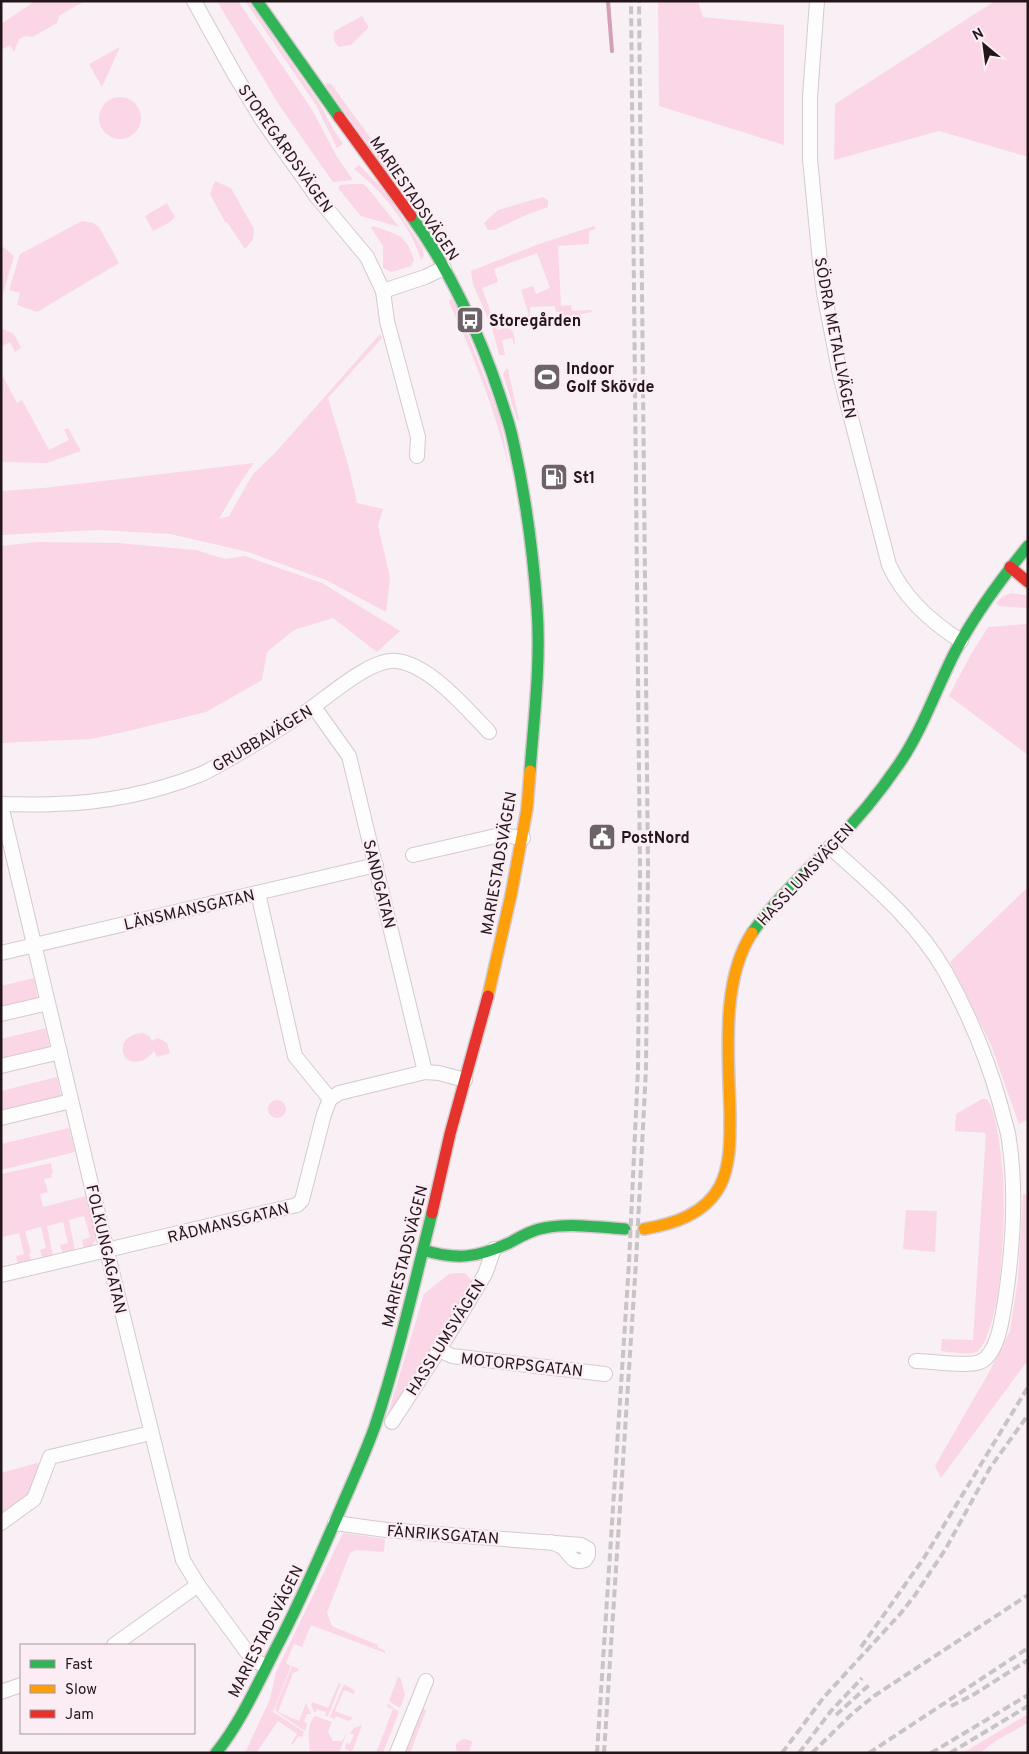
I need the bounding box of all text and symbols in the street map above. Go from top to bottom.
north arrow [959,20,1009,70]
text: N [970,25,987,45]
street label: STOREGÅRDSVÄGEN [233,81,337,217]
street label: MARIESTADSVÄGEN [364,133,463,265]
street label: SÖDRA METALLVÄGEN [809,256,861,421]
bus stop icon: Storegården [455,305,485,335]
place label: Storegården [489,311,581,332]
place label: Indoor Golf Skövde [566,360,654,398]
sports icon: Indoor Golf Skövde [532,362,562,392]
fuel station icon: St1 [539,462,569,492]
place label: St1 [573,469,595,489]
street label: GRUBBAVÄGEN [209,701,317,777]
street label: MARIESTADSVÄGEN [476,790,522,937]
street label: HASSLUMSVÄGEN [753,819,859,931]
public building icon: PostNord [587,822,617,852]
place label: PostNord [621,829,690,849]
street label: SANDGATAN [357,838,399,931]
street label: LÄNSMANSGATAN [122,885,257,936]
street label: FOLKUNGAGATAN [80,1183,130,1316]
street label: MARIESTADSVÄGEN [378,1183,433,1330]
street label: RÅDMANSGATAN [165,1198,291,1249]
street label: HASSLUMSVÄGEN [402,1276,490,1400]
street label: MOTORPSGATAN [460,1350,584,1382]
street label: FÄNRIKSGATAN [386,1521,500,1550]
street label: MARIESTADSVÄGEN [224,1562,309,1701]
legend [20,1644,195,1734]
text: Fast [65,1656,93,1675]
text: Slow [65,1681,97,1700]
text: Jam [65,1706,94,1725]

